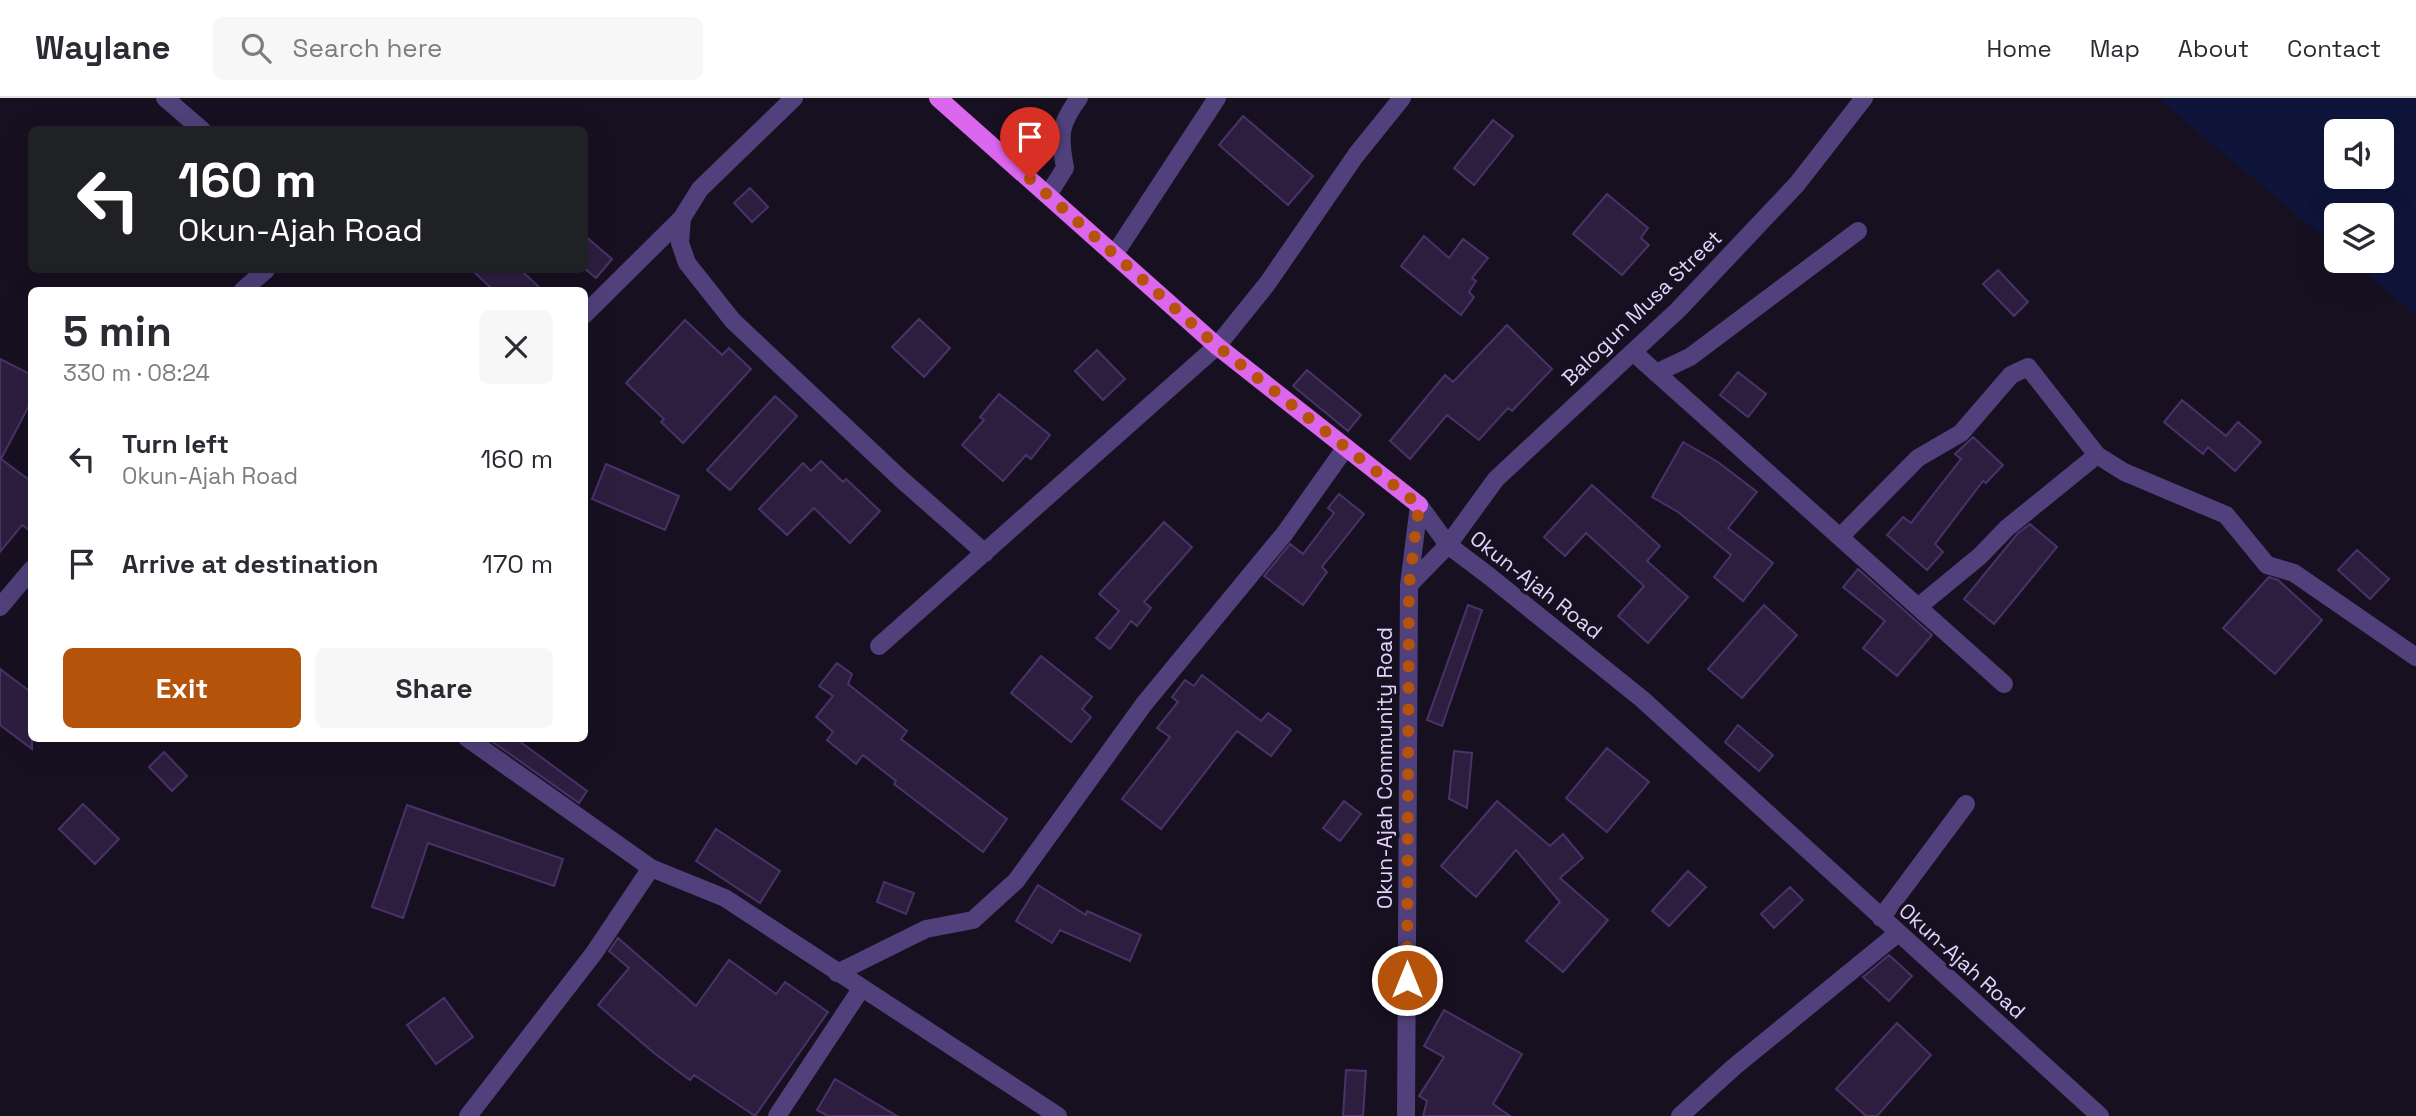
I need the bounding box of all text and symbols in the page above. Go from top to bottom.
search box [213,17,703,80]
text: Waylane [35,27,171,69]
icon: search [237,29,275,67]
text: Search here [293,31,442,65]
text: Home [1986,33,2052,64]
text: Map [2090,33,2140,64]
text: About [2178,33,2249,64]
text: Contact [2287,33,2381,64]
pin [1000,107,1060,179]
icon: arrive [1011,118,1049,156]
map controls [2324,119,2394,273]
button: sound [2324,119,2394,189]
text: 160 m [178,149,316,211]
icon: left [63,154,154,245]
button: layers [2324,203,2394,273]
text: Okun-Ajah Road [178,210,423,250]
street label: Balogun Musa Street [1556,224,1727,391]
text: 5 min [63,305,172,358]
button: close [479,310,553,384]
text: 330 m · 08:24 [63,358,210,388]
text: Turn left [122,427,229,461]
icon: left [63,440,101,478]
text: 160 m [481,442,553,476]
text: Okun-Ajah Road [122,461,298,491]
street label: Okun-Ajah Road [1465,525,1608,645]
icon: arrive [63,545,101,583]
text: Arrive at destination [122,547,379,581]
text: 170 m [482,547,553,581]
street label: Okun-Ajah Community Road [1371,627,1398,909]
button: Exit [63,648,301,728]
button: Share [315,648,553,728]
street label: Okun-Ajah Road [1894,897,2031,1024]
position arrow [1370,943,1444,1017]

